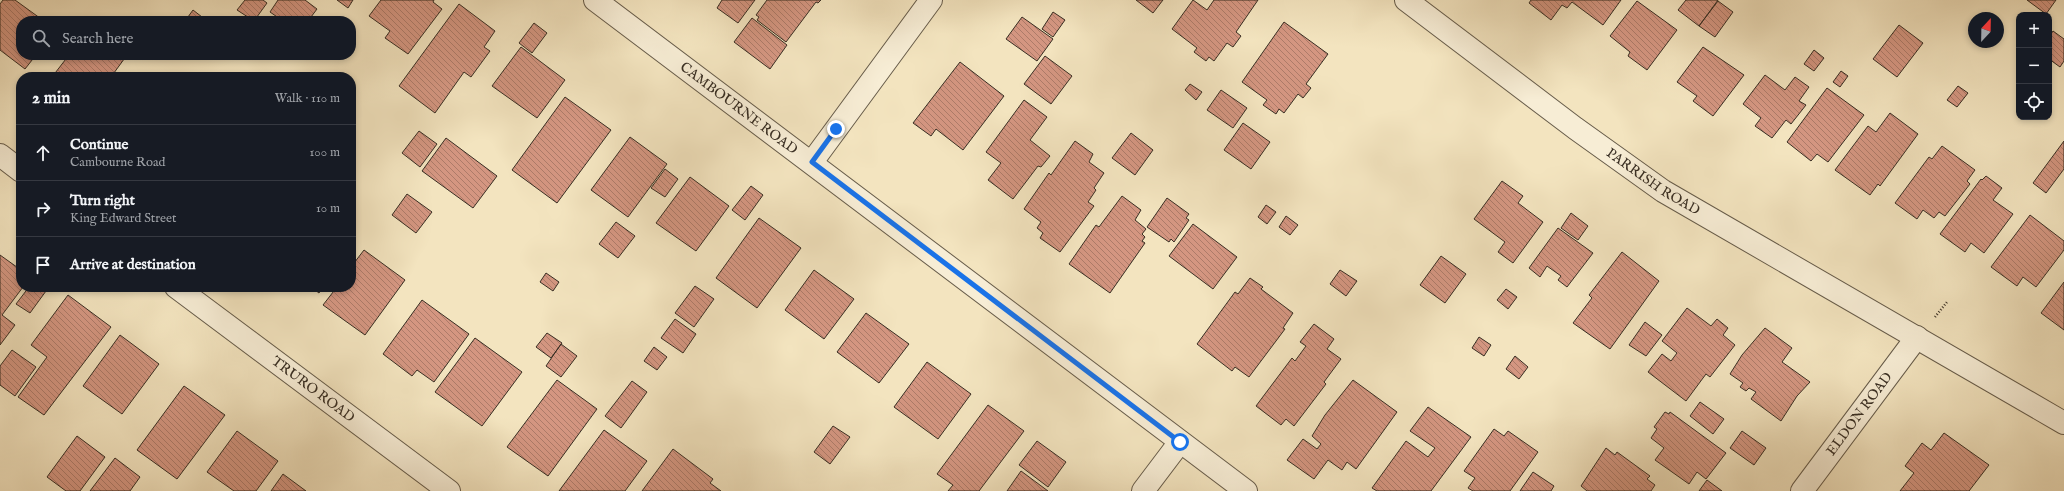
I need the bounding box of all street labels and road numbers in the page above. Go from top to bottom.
street label: CAMBOURNE ROAD [676,58,801,159]
street label: PARRISH ROAD [1603,144,1703,219]
street label: TRURO ROAD [268,352,358,426]
street label: ELDON ROAD [1822,369,1897,459]

